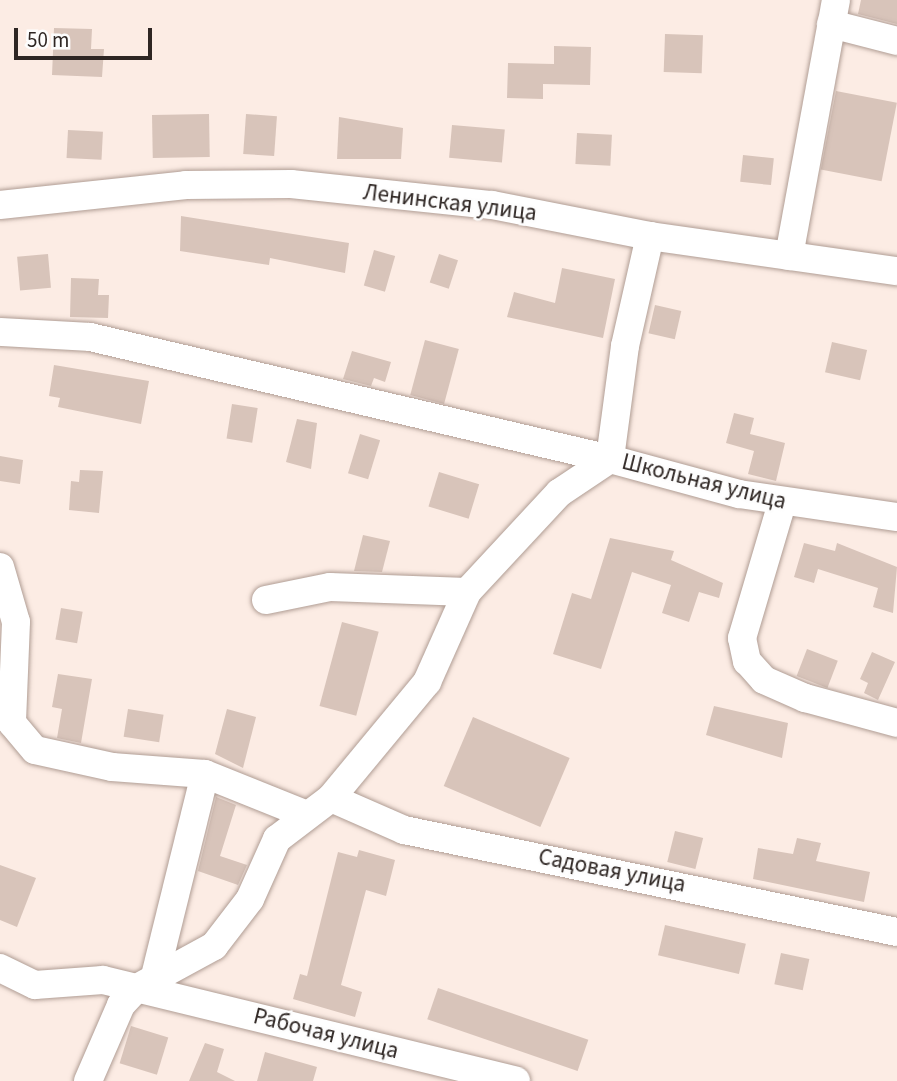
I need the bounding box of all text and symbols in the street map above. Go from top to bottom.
scale bar [18,14,156,58]
text: 50 m [27,25,69,55]
street label: Ленинская улица [362,179,538,227]
street label: Школьная улица [619,448,789,516]
street label: Садовая улица [536,843,688,899]
street label: Рабочая улица [251,1003,401,1065]

